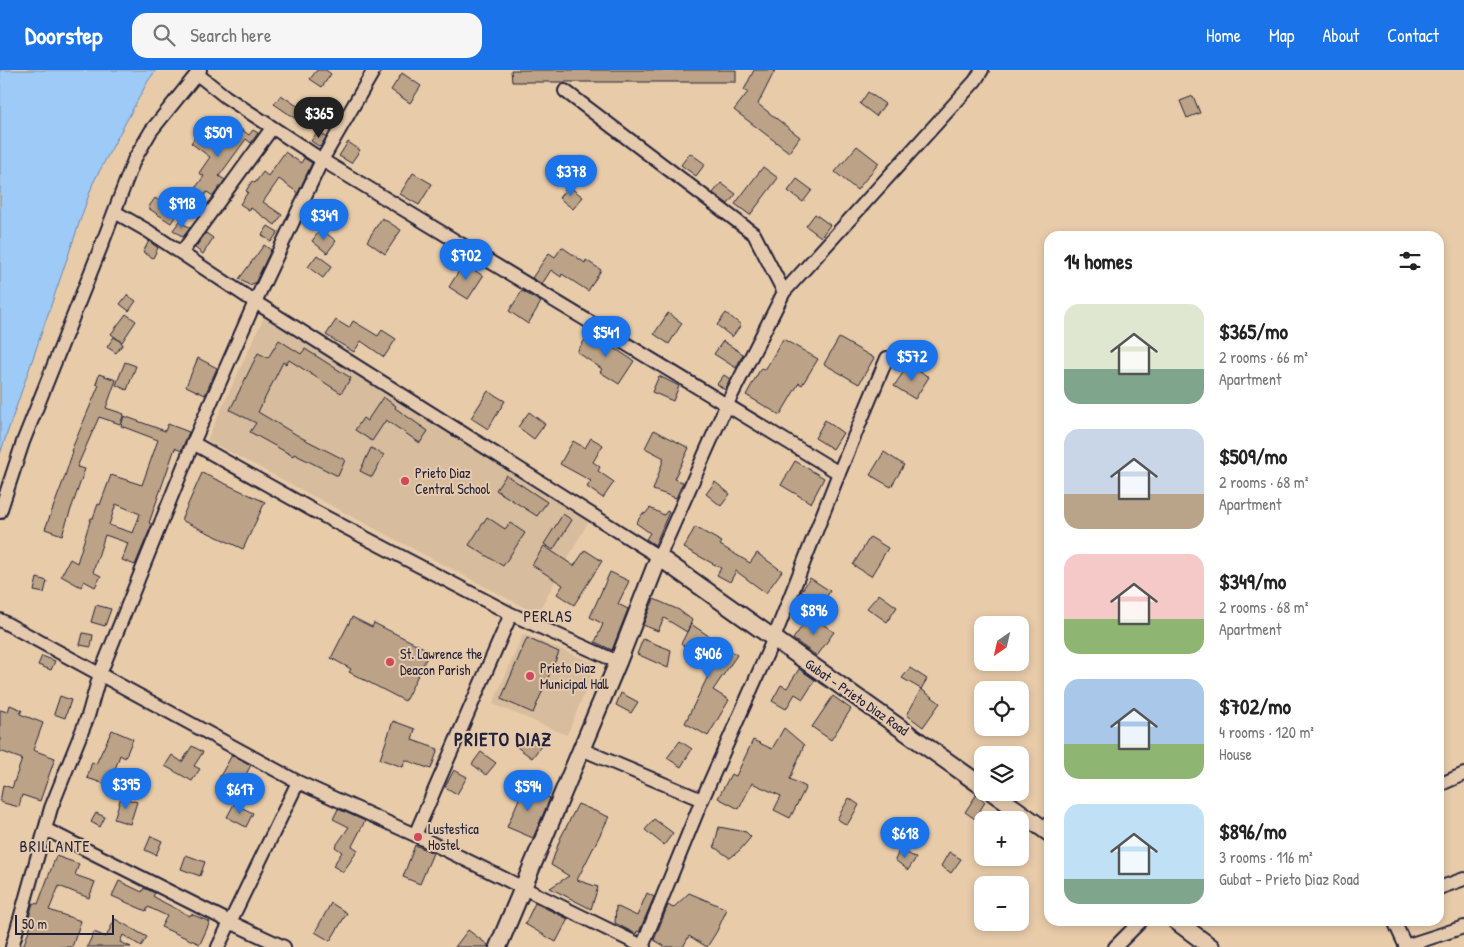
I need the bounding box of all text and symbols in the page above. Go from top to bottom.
search box [132,13,482,58]
text: Doorstep [25,19,102,51]
icon: search [150,21,178,49]
text: Search here [190,22,272,48]
text: Home [1206,23,1241,48]
text: Map [1269,23,1294,48]
text: About [1322,23,1359,48]
text: Contact [1387,23,1439,48]
pin: $365 [289,97,349,139]
text: $365 [305,102,333,124]
pin: $509 [188,116,248,158]
text: $509 [204,121,232,143]
pin: $378 [541,154,601,197]
text: $378 [556,160,586,182]
pin: $918 [152,186,212,229]
text: $918 [169,192,195,214]
pin: $349 [294,198,354,241]
text: $349 [310,204,338,226]
pin: $702 [436,238,496,281]
text: $702 [451,244,481,266]
text: 14 homes [1064,247,1132,276]
icon: filters [1396,247,1424,275]
pin: $541 [576,316,636,358]
text: $365/mo [1219,317,1288,346]
text: $541 [593,321,619,343]
icon: home [1104,324,1164,384]
pin: $572 [882,340,942,382]
text: $572 [897,345,927,367]
text: 2 rooms · 66 m² [1219,346,1308,368]
text: Apartment [1219,368,1282,390]
text: $509/mo [1219,442,1287,471]
icon: home [1104,449,1164,509]
place label: Prieto Diaz Central School [415,463,490,498]
text: 2 rooms · 68 m² [1219,471,1308,493]
marker: Prieto Diaz Central School [399,475,411,487]
text: Apartment [1219,493,1282,515]
text: $349/mo [1219,567,1286,596]
icon: home [1104,574,1164,634]
pin: $896 [784,594,844,636]
text: 2 rooms · 68 m² [1219,596,1308,618]
text: $896 [800,599,828,621]
district label: PERLAS [523,605,573,627]
north arrow [974,616,1029,671]
map controls [974,616,1029,931]
text: Apartment [1219,618,1282,640]
pin: $406 [678,636,738,679]
text: $406 [694,642,722,664]
place label: St. Lawrence the Deacon Parish [400,644,483,679]
street label: Gubat - Prieto Diaz Road [802,654,913,740]
marker: St. Lawrence the Deacon Parish [384,656,396,668]
place label: Prieto Diaz Municipal Hall [540,658,609,694]
marker: Prieto Diaz Municipal Hall [524,670,536,682]
button: locate [974,681,1029,736]
text: $702/mo [1219,692,1291,721]
icon: home [1104,699,1164,759]
text: 4 rooms · 120 m² [1219,721,1314,743]
district label: PRIETO DIAZ [454,726,552,752]
text: House [1219,743,1252,765]
button: layers [974,746,1029,801]
pin: $395 [96,768,156,810]
pin: $594 [498,770,558,812]
pin: $617 [210,772,270,815]
text: $395 [112,773,140,795]
text: $594 [515,775,541,797]
text: $617 [226,778,254,800]
button: + [974,811,1029,866]
pin: $618 [875,816,935,859]
text: $896/mo [1219,817,1286,846]
place label: Lustestica Hostel [428,819,479,854]
text: $618 [891,822,919,844]
icon: home [1104,824,1164,884]
marker: Lustestica Hostel [412,831,424,843]
district label: BRILLANTE [20,835,90,857]
text: 3 rooms · 116 m² [1219,846,1313,868]
text: Gubat - Prieto Diaz Road [1219,868,1359,890]
button: − [974,876,1029,931]
scale bar [15,912,114,935]
text: 50 m [22,914,47,933]

